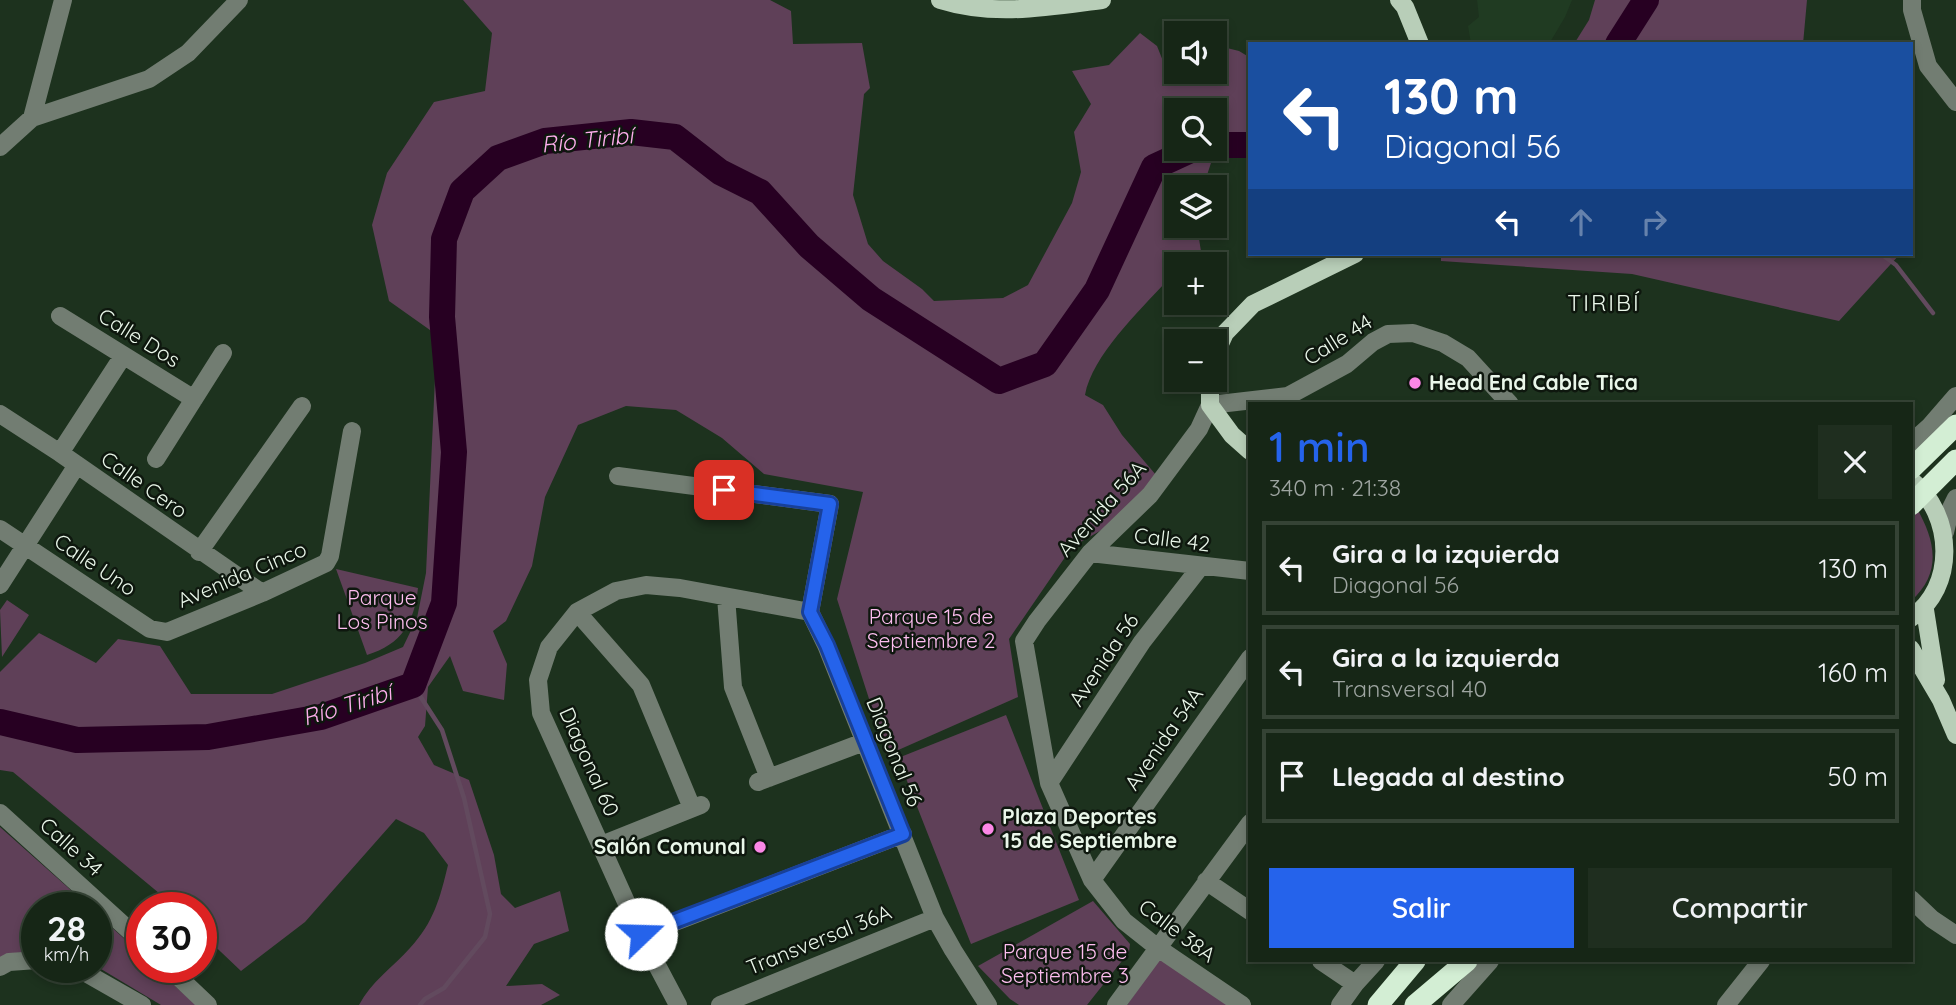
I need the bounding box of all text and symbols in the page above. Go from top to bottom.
map controls [1164,21,1227,392]
button: sound [1164,21,1227,84]
text: 130 m [1384,65,1518,126]
icon: left [1269,70,1360,161]
button: search [1164,98,1227,161]
water label: Río Tiribí [540,120,638,159]
text: Diagonal 56 [1384,126,1561,166]
button: layers [1164,175,1227,238]
icon: left [1489,203,1527,241]
icon: ahead [1562,203,1600,241]
icon: right [1635,203,1673,241]
button: + [1164,252,1227,315]
district label: TIRIBÍ [1567,288,1641,317]
street label: Calle Dos [94,302,185,372]
street label: Calle 44 [1299,308,1376,370]
button: − [1164,329,1227,392]
place label: Head End Cable Tica [1429,369,1638,395]
marker: Head End Cable Tica [1407,375,1423,391]
text: 1 min [1269,420,1370,473]
button: close [1818,425,1892,499]
street label: Calle Cero [96,445,193,523]
street label: Avenida 56A [1051,455,1151,562]
pin [694,460,754,520]
icon: arrive [705,471,743,509]
text: 340 m · 21:38 [1269,473,1401,502]
street label: Calle 42 [1133,521,1212,557]
street label: Calle Uno [50,527,142,601]
street label: Avenida Cinco [173,535,310,613]
text: Gira a la izquierda [1332,537,1560,570]
icon: left [1273,549,1311,587]
text: 130 m [1818,552,1888,585]
text: Diagonal 56 [1332,570,1459,599]
park label: Parque Los Pinos [336,584,428,634]
park label: Parque 15 de Septiembre 2 [867,603,995,653]
street label: Avenida 56 [1063,608,1144,711]
text: Gira a la izquierda [1332,641,1560,674]
icon: left [1273,653,1311,691]
text: 160 m [1818,656,1888,689]
text: Transversal 40 [1332,674,1487,703]
water label: Río Tiribí [299,676,399,732]
street label: Avenida 54A [1118,682,1208,795]
street label: Diagonal 56 [861,693,929,810]
street label: Diagonal 60 [554,703,626,820]
icon: arrive [1273,757,1311,795]
text: Llegada al destino [1332,760,1565,793]
text: 50 m [1828,760,1888,793]
place label: Plaza Deportes 15 de Septiembre [1002,803,1177,853]
street label: Calle 34 [35,811,108,881]
marker: Plaza Deportes 15 de Septiembre [980,821,996,837]
place label: Salón Comunal [594,833,746,859]
marker: Salón Comunal [752,839,768,855]
button: Salir [1269,868,1574,948]
button: Compartir [1588,868,1892,948]
speed limit sign: 30 [126,892,217,983]
street label: Calle 38A [1134,893,1221,967]
position arrow [604,897,678,971]
street label: Transversal 36A [742,898,895,980]
text: 28 [47,906,86,950]
park label: Parque 15 de Septiembre 3 [1001,938,1129,988]
text: km/h [44,943,89,966]

